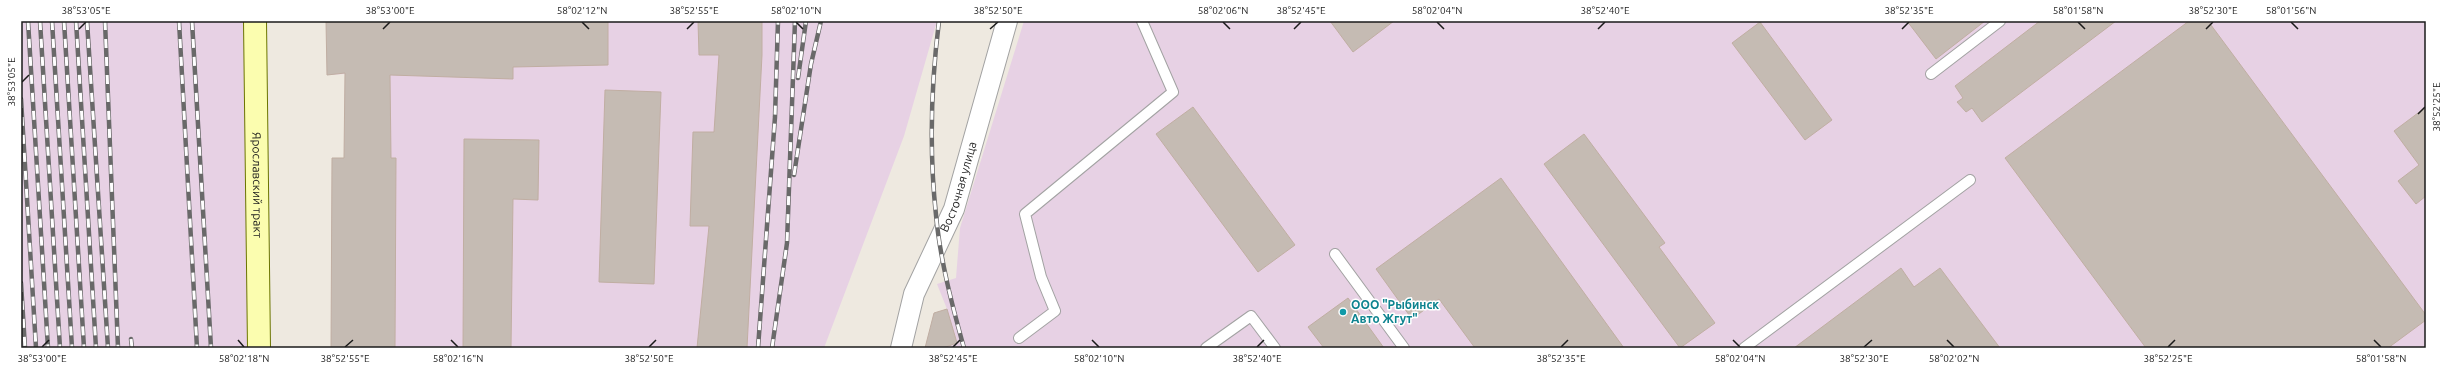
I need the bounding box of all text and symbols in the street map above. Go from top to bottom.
text: 38°53'05"E [61,5,111,16]
text: 38°53'00"E [365,5,415,16]
text: 58°02'12"N [557,5,607,16]
text: 38°52'55"E [669,5,719,16]
text: 58°02'10"N [771,5,821,16]
text: 38°52'50"E [973,5,1023,16]
text: 58°02'06"N [1198,5,1248,16]
text: 38°52'45"E [1276,5,1326,16]
text: 58°02'04"N [1412,5,1462,16]
text: 38°52'40"E [1580,5,1630,16]
text: 38°52'35"E [1884,5,1934,16]
text: 58°01'58"N [2053,5,2103,16]
text: 38°52'30"E [2188,5,2238,16]
text: 58°01'56"N [2266,5,2316,16]
text: 38°53'05"E [6,57,17,107]
text: 38°52'25"E [2431,82,2442,132]
street label: Ярославский тракт [250,132,265,239]
street label: Восточная улица [937,140,979,234]
place label: ООО "Рыбинск Авто Жгут" [1351,298,1439,325]
marker: ООО "Рыбинск Авто Жгут" [1338,307,1348,317]
text: 38°53'00"E [17,353,67,364]
text: 58°02'18"N [219,353,269,364]
text: 38°52'55"E [320,353,370,364]
text: 58°02'16"N [433,353,483,364]
text: 38°52'50"E [624,353,674,364]
text: 38°52'45"E [928,353,978,364]
text: 58°02'10"N [1074,353,1124,364]
text: 38°52'40"E [1232,353,1282,364]
text: 38°52'35"E [1536,353,1586,364]
text: 58°02'04"N [1715,353,1765,364]
text: 38°52'30"E [1839,353,1889,364]
text: 58°02'02"N [1929,353,1979,364]
text: 38°52'25"E [2143,353,2193,364]
text: 58°01'58"N [2356,353,2406,364]

